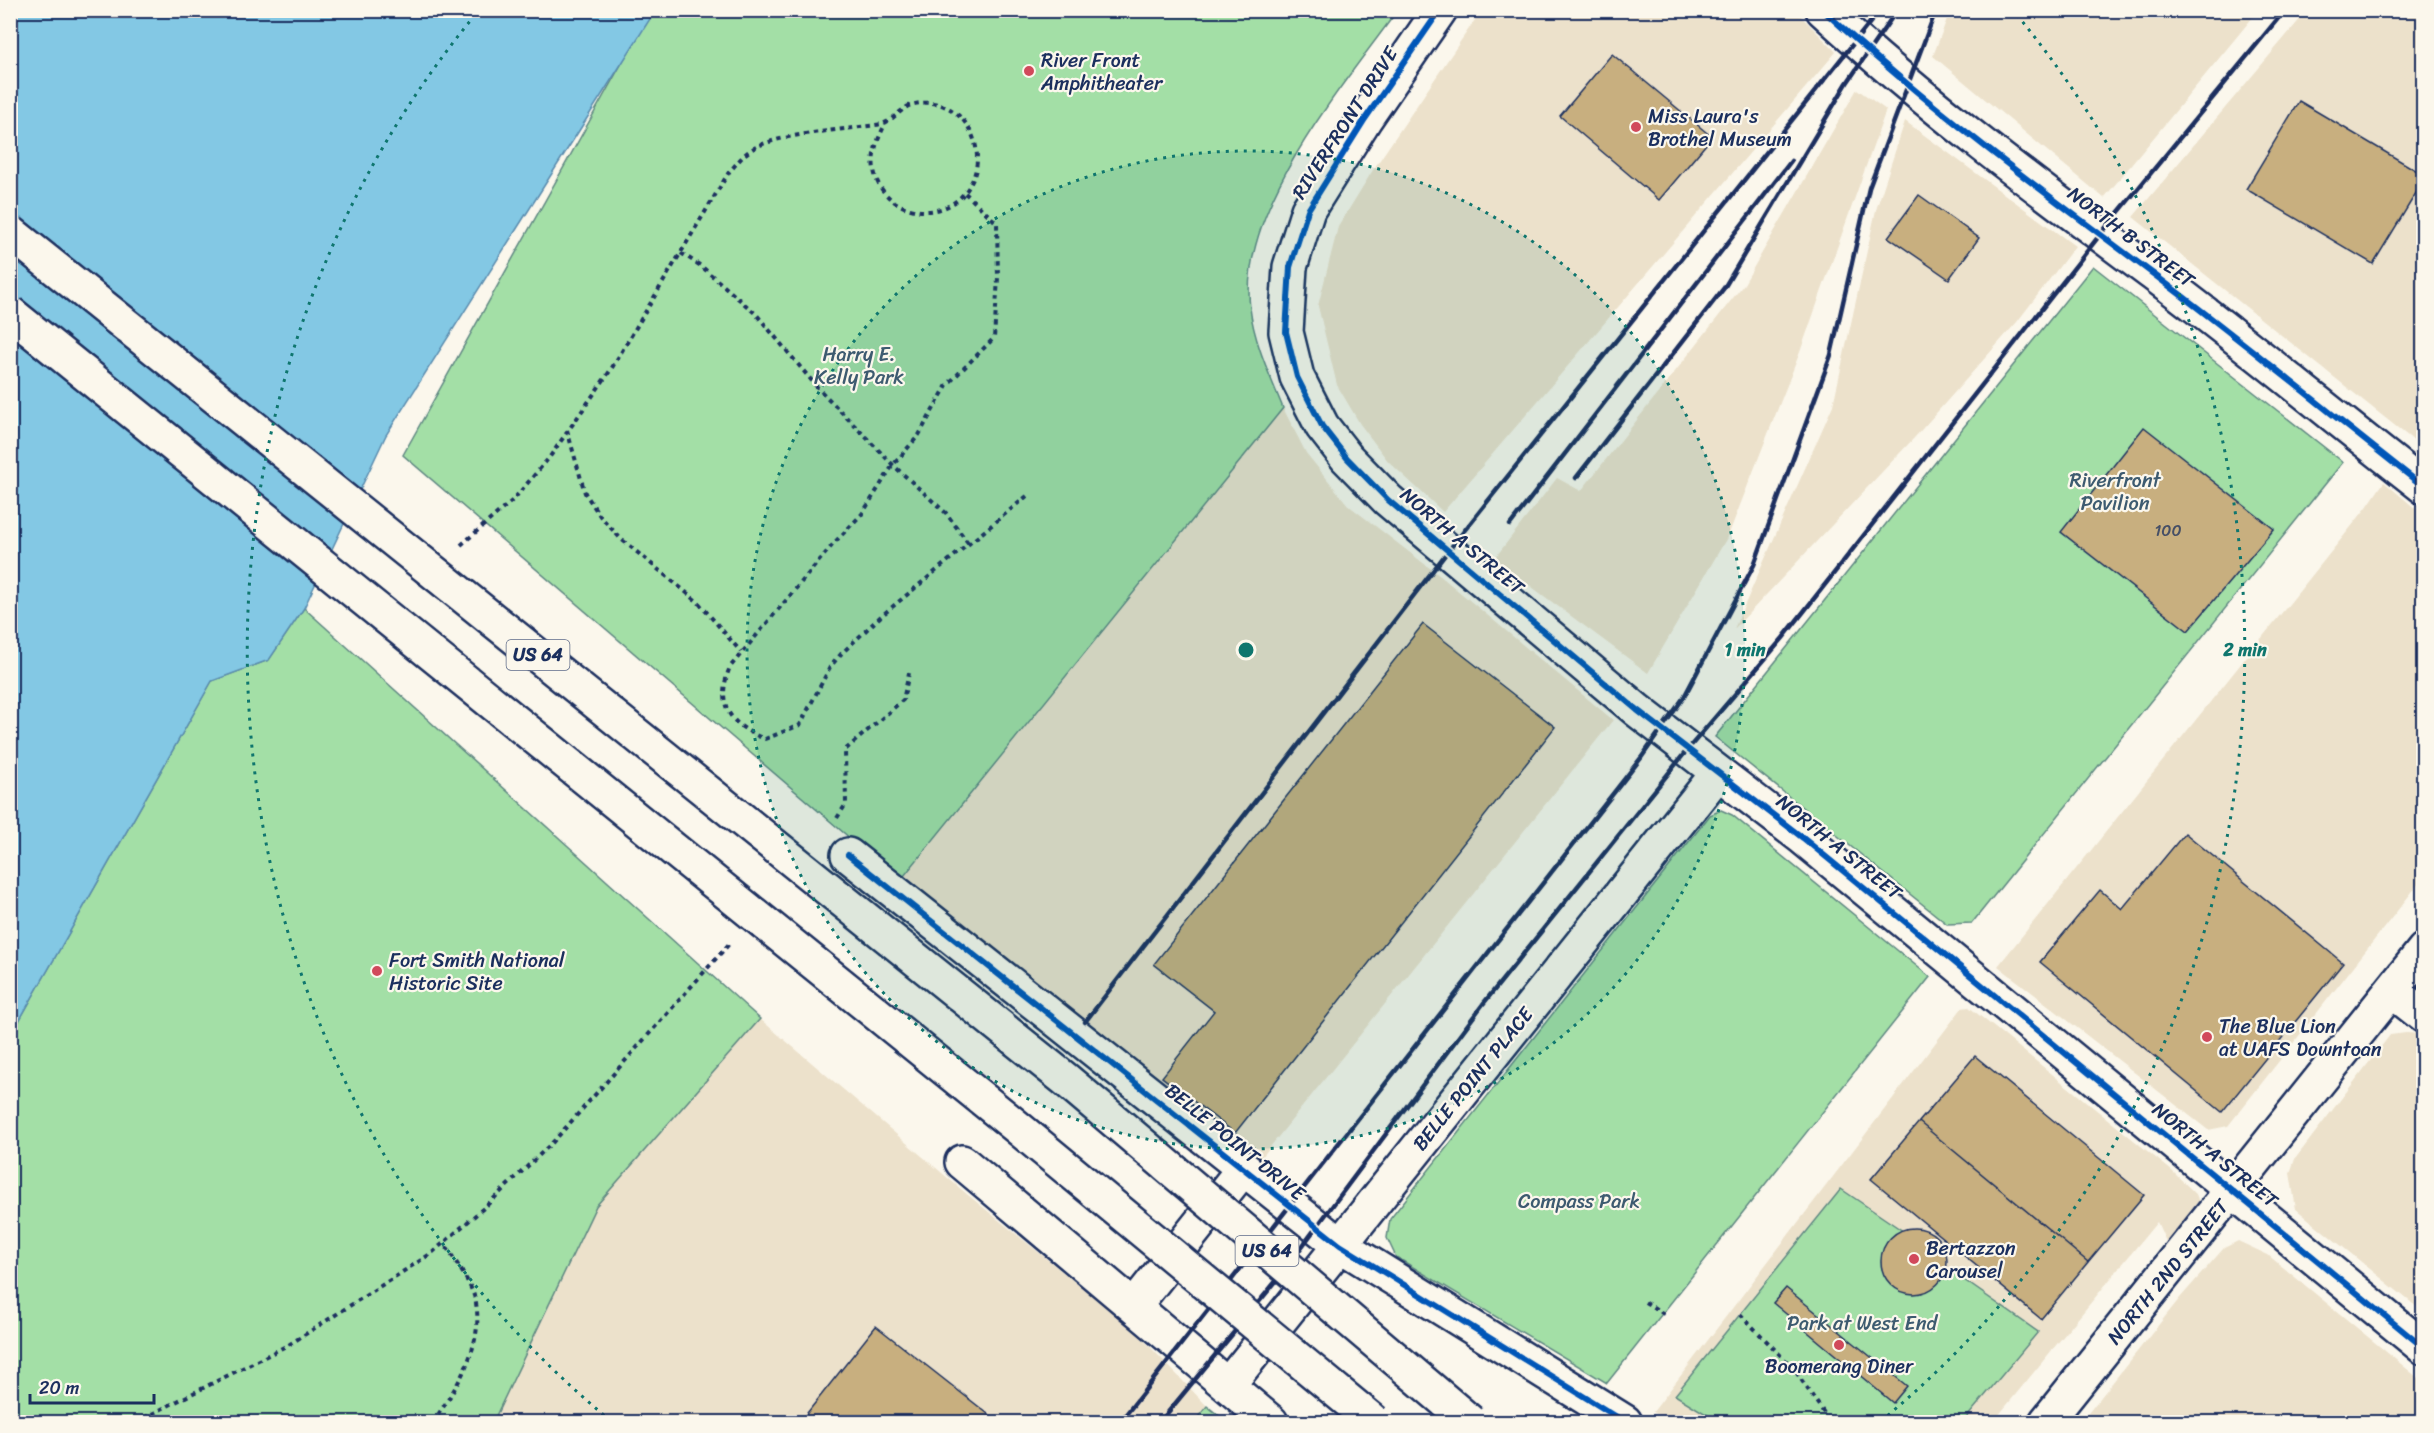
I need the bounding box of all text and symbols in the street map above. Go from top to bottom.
street label: RIVERFRONT DRIVE [1282,38,1409,206]
place label: River Front Amphitheater [1040,43,1164,101]
marker: River Front Amphitheater [1022,64,1036,78]
place label: Miss Laura's Brothel Museum [1648,99,1792,157]
marker: Miss Laura's Brothel Museum [1629,120,1643,134]
street label: NORTH B STREET [2060,177,2203,297]
park label: Harry E. Kelly Park [814,337,904,395]
park label: Riverfront Pavilion [2069,463,2161,521]
street label: NORTH A STREET [1392,478,1533,605]
house number: 100 [2154,516,2182,545]
text: 1 min [1725,634,1766,666]
text: 2 min [2222,634,2267,666]
road number: US 64 [506,640,570,670]
centre of rings [1236,640,1256,660]
street label: NORTH A STREET [1768,785,1911,910]
place label: Fort Smith National Historic Site [389,943,566,1001]
marker: Fort Smith National Historic Site [370,964,384,978]
street label: BELLE POINT PLACE [1404,998,1544,1159]
place label: The Blue Lion at UAFS Downtoan [2219,1009,2382,1067]
marker: The Blue Lion at UAFS Downtoan [2200,1030,2214,1044]
street label: BELLE POINT DRIVE [1157,1074,1315,1211]
street label: NORTH A STREET [2144,1093,2287,1218]
park label: Compass Park [1518,1184,1640,1219]
street label: NORTH 2ND STREET [2098,1190,2239,1353]
place label: Bertazzon Carousel [1926,1231,2016,1289]
road number: US 64 [1236,1236,1298,1266]
marker: Bertazzon Carousel [1907,1252,1921,1266]
park label: Park at West End [1787,1306,1939,1341]
marker: Boomerang Diner [1832,1338,1846,1352]
place label: Boomerang Diner [1765,1349,1914,1384]
scale bar [30,1367,154,1405]
text: 20 m [39,1372,79,1404]

